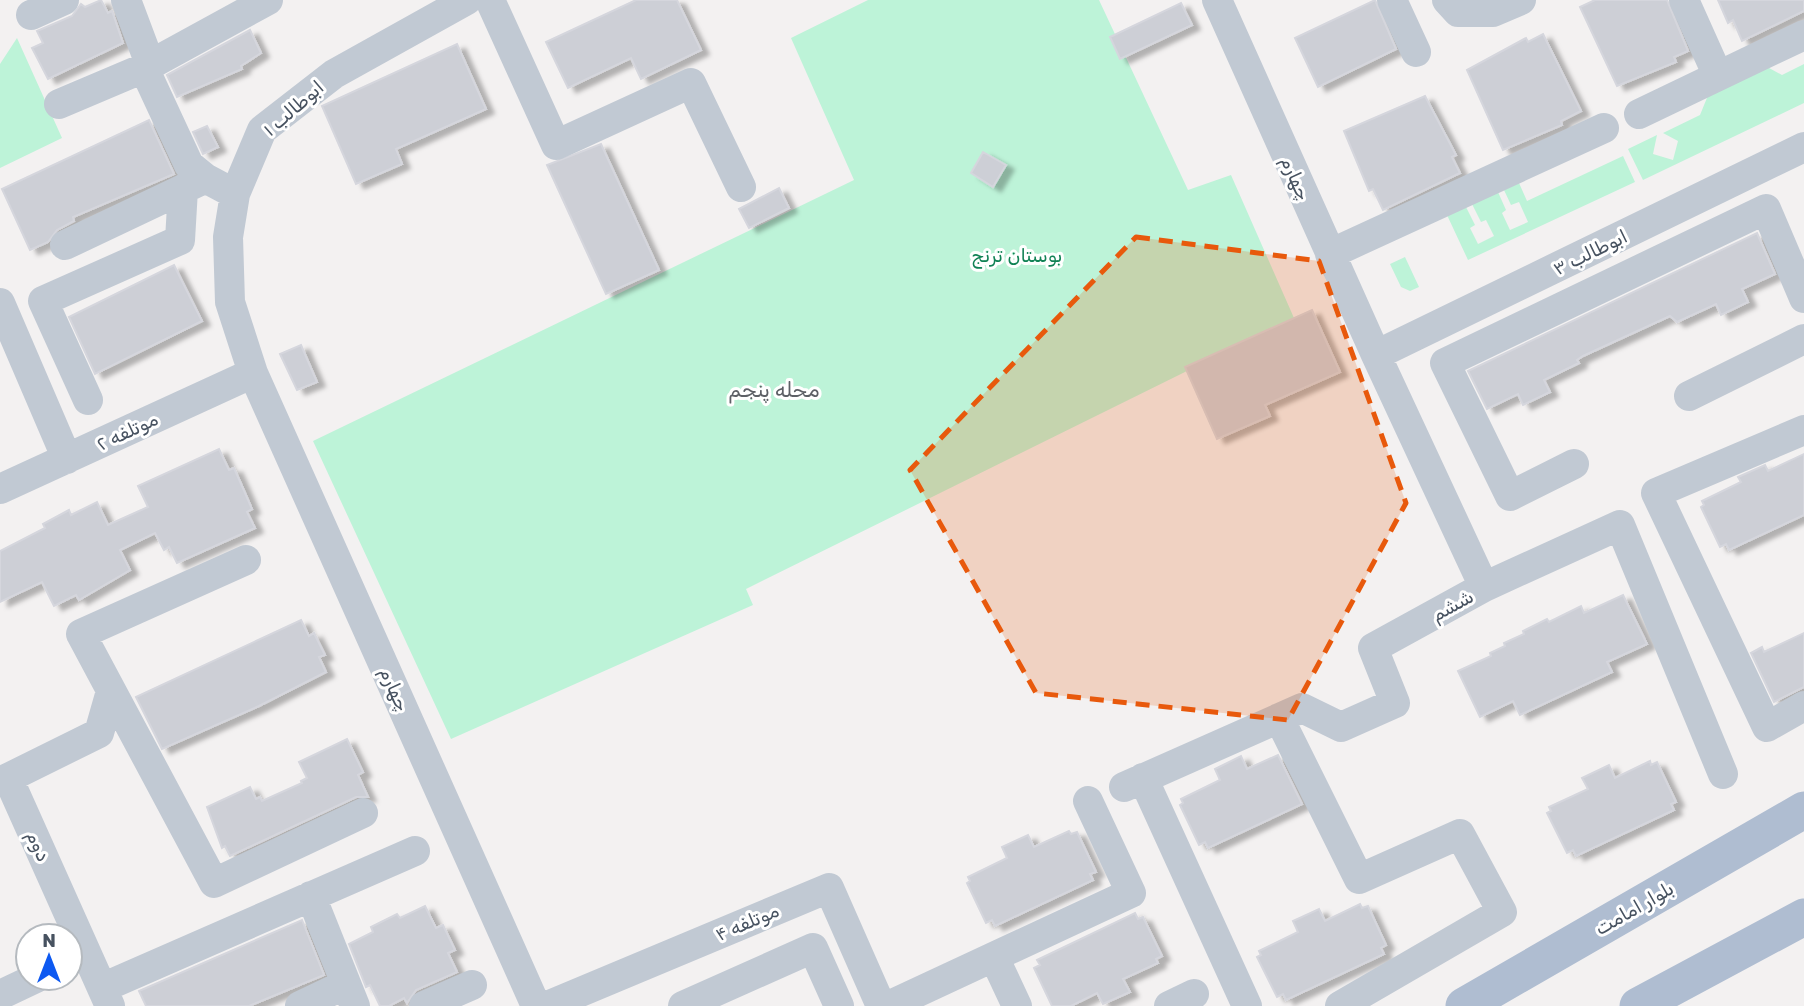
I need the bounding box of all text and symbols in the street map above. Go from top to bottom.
street label: ابوطالب ۱ [258,76,329,141]
street label: چهارم [1275,153,1315,204]
street label: ابوطالب ۳ [1549,225,1631,280]
park label: بوستان ترنج [972,244,1062,269]
district label: محله پنجم [728,377,820,404]
street label: موتلفه ۲ [93,407,162,456]
street label: ششم [1427,585,1478,627]
street label: چهارم [374,664,414,715]
street label: دوم [21,827,55,865]
street label: بلوار امامت [1591,877,1678,940]
street label: موتلفه ۴ [712,899,782,946]
north arrow [14,922,84,992]
text: N [42,929,56,952]

